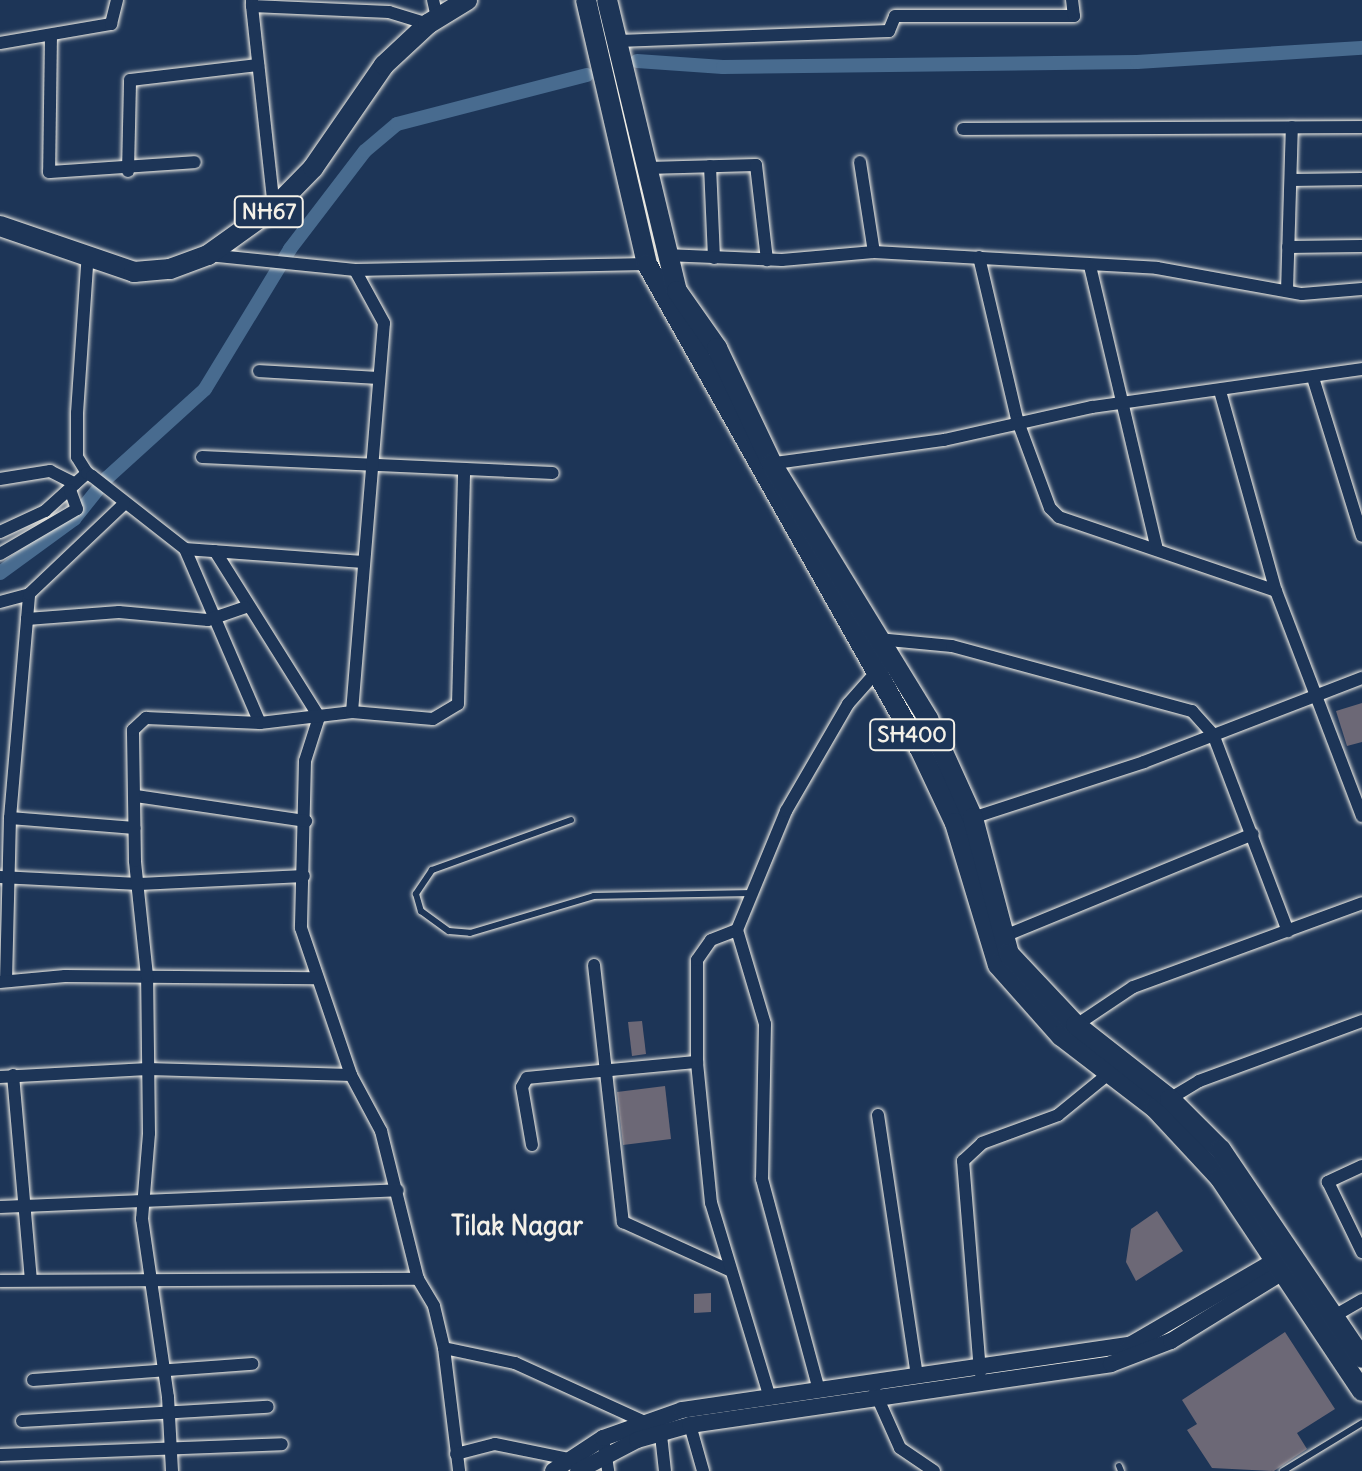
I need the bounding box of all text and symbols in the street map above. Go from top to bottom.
road number: NH67 [233,194,305,230]
road number: SH400 [868,717,956,753]
district label: Tilak Nagar [451,1210,583,1242]

